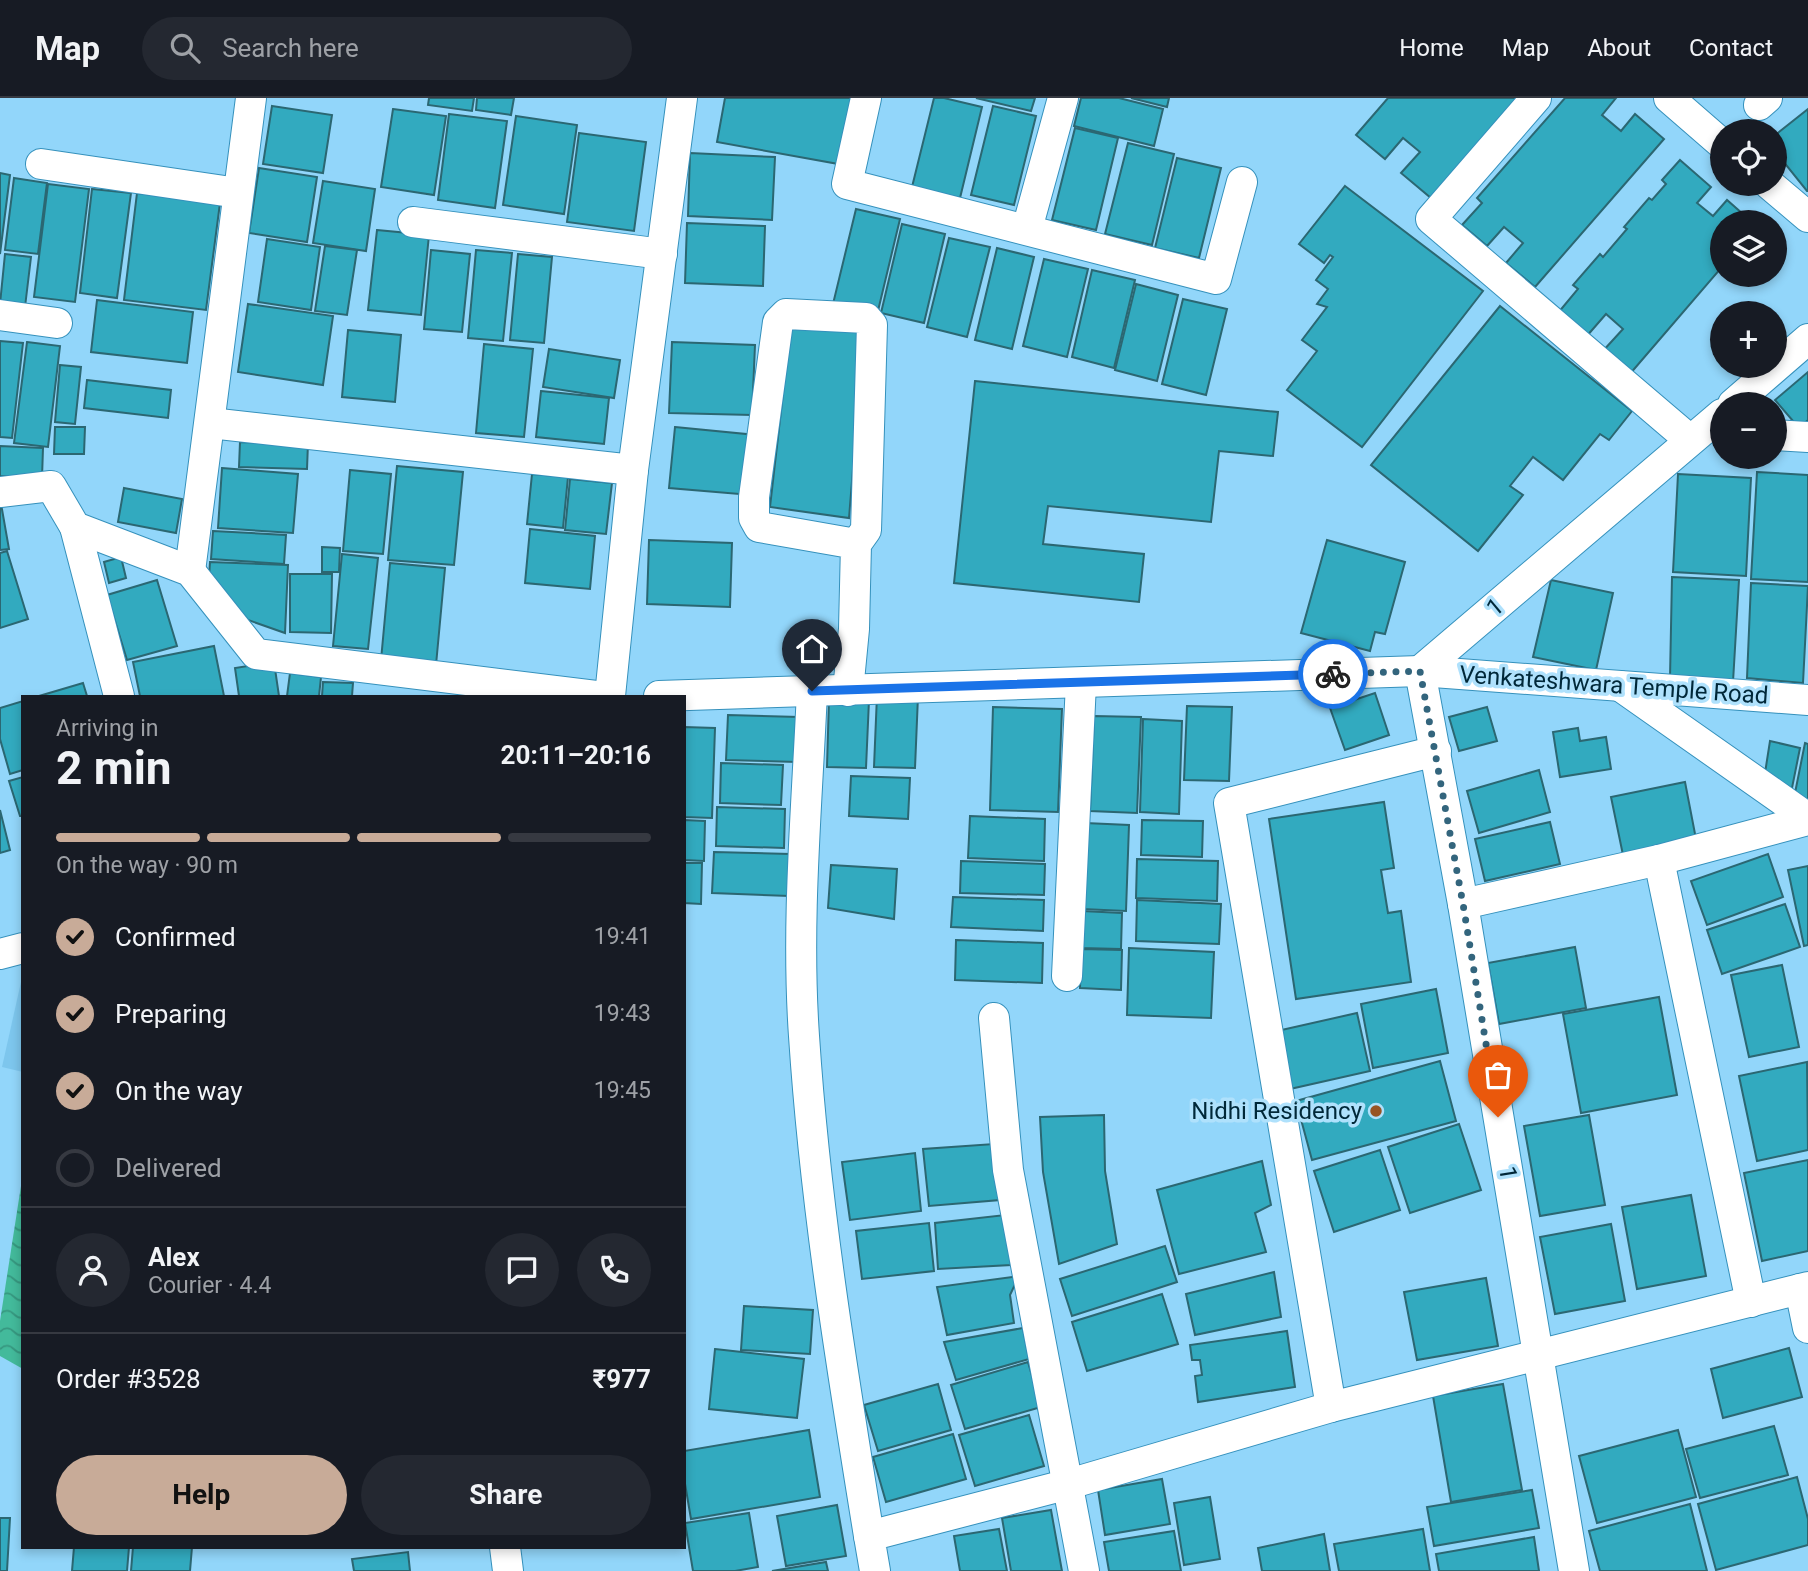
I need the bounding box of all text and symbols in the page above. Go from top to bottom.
search box [142,17,632,80]
text: Map [35,29,100,68]
icon: search [166,29,204,67]
text: Search here [222,33,359,63]
text: Home [1399,34,1464,62]
text: Map [1502,34,1549,62]
text: About [1587,34,1651,62]
text: Contact [1689,34,1773,62]
map controls [1710,119,1787,469]
button: locate [1710,119,1787,196]
button: layers [1710,210,1787,287]
button: + [1710,301,1787,378]
button: − [1710,392,1787,469]
street label: 1 [1481,592,1509,622]
pin [782,619,842,691]
icon: home [793,630,831,668]
courier [1298,639,1368,709]
icon: bike [1314,655,1352,693]
street label: Venkateshwara Temple Road [1459,660,1769,710]
text: Arriving in [56,715,159,742]
text: 20:11–20:16 [501,740,651,770]
text: 2 min [56,741,172,795]
text: On the way · 90 m [56,852,238,879]
icon: check [56,918,94,956]
text: Confirmed [115,922,236,952]
text: 19:41 [594,923,651,950]
icon: check [56,995,94,1033]
text: Preparing [115,999,227,1029]
text: 19:43 [594,1000,651,1027]
pin [1468,1045,1528,1117]
icon: bag [1479,1056,1517,1094]
icon: check [56,1072,94,1110]
text: On the way [115,1076,243,1106]
text: 19:45 [594,1077,651,1104]
place label: Nidhi Residency [1191,1097,1363,1125]
marker: Nidhi Residency [1368,1103,1384,1119]
text: Delivered [115,1153,222,1183]
street label: 1 [1493,1164,1523,1182]
button: person [56,1233,130,1307]
button: chat [485,1233,559,1307]
button: phone [577,1233,651,1307]
text: Alex [148,1242,200,1272]
text: Courier · 4.4 [148,1272,271,1299]
text: Order #3528 [56,1364,201,1394]
text: ₹977 [593,1364,651,1394]
button: Help [56,1455,347,1535]
button: Share [361,1455,651,1535]

